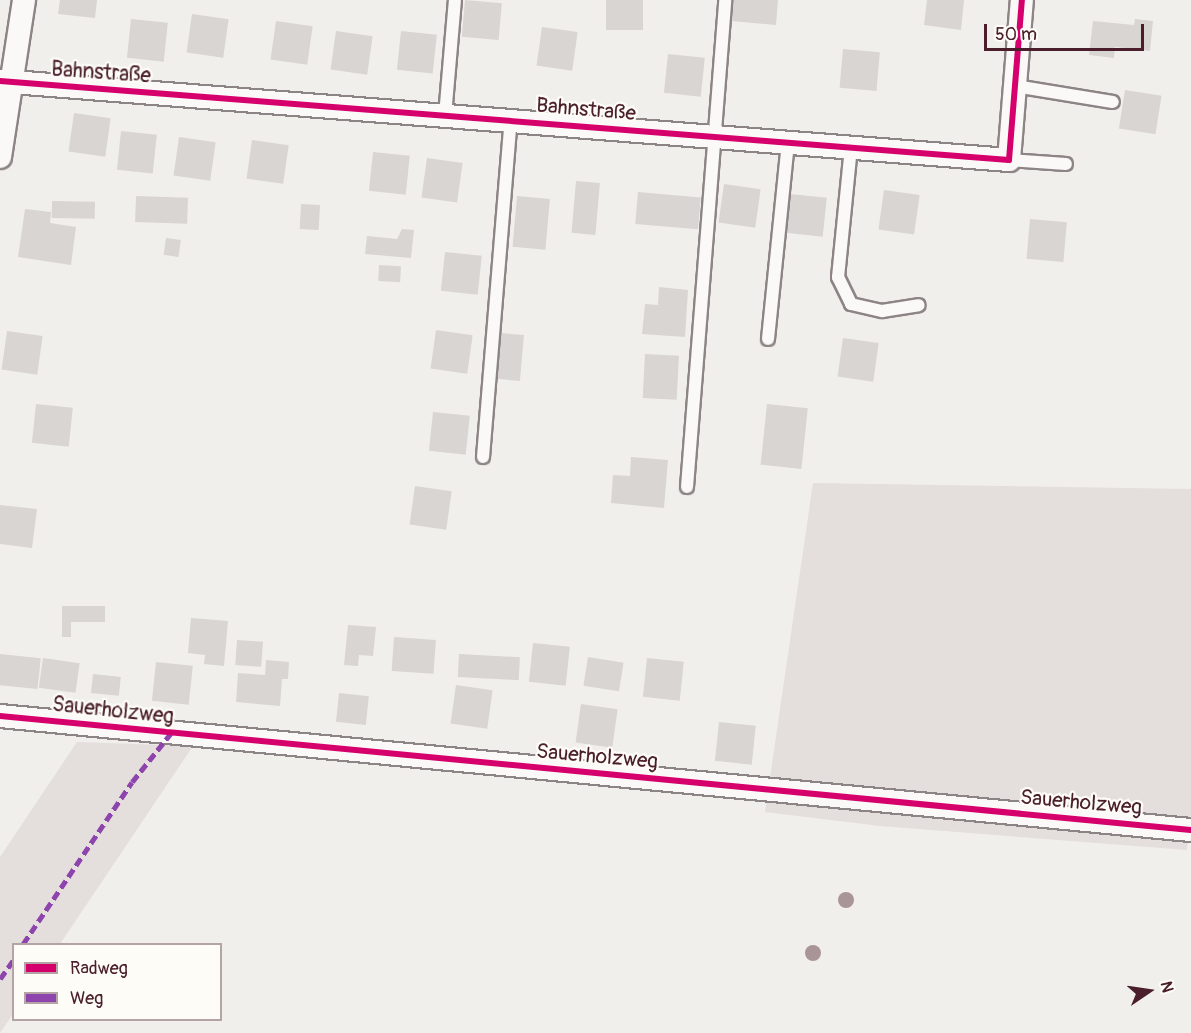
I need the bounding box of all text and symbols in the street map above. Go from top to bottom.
scale bar [987,12,1148,50]
text: 50 m [995,23,1037,46]
street label: Bahnstraße [50,57,152,89]
street label: Bahnstraße [535,93,637,127]
street label: Sauerholzweg [51,692,175,730]
street label: Sauerholzweg [535,739,659,775]
street label: Sauerholzweg [1019,785,1143,821]
legend [12,943,222,1021]
text: Radweg [70,957,128,980]
north arrow [1119,961,1179,1021]
text: N [1156,979,1177,994]
text: Weg [70,987,103,1010]

